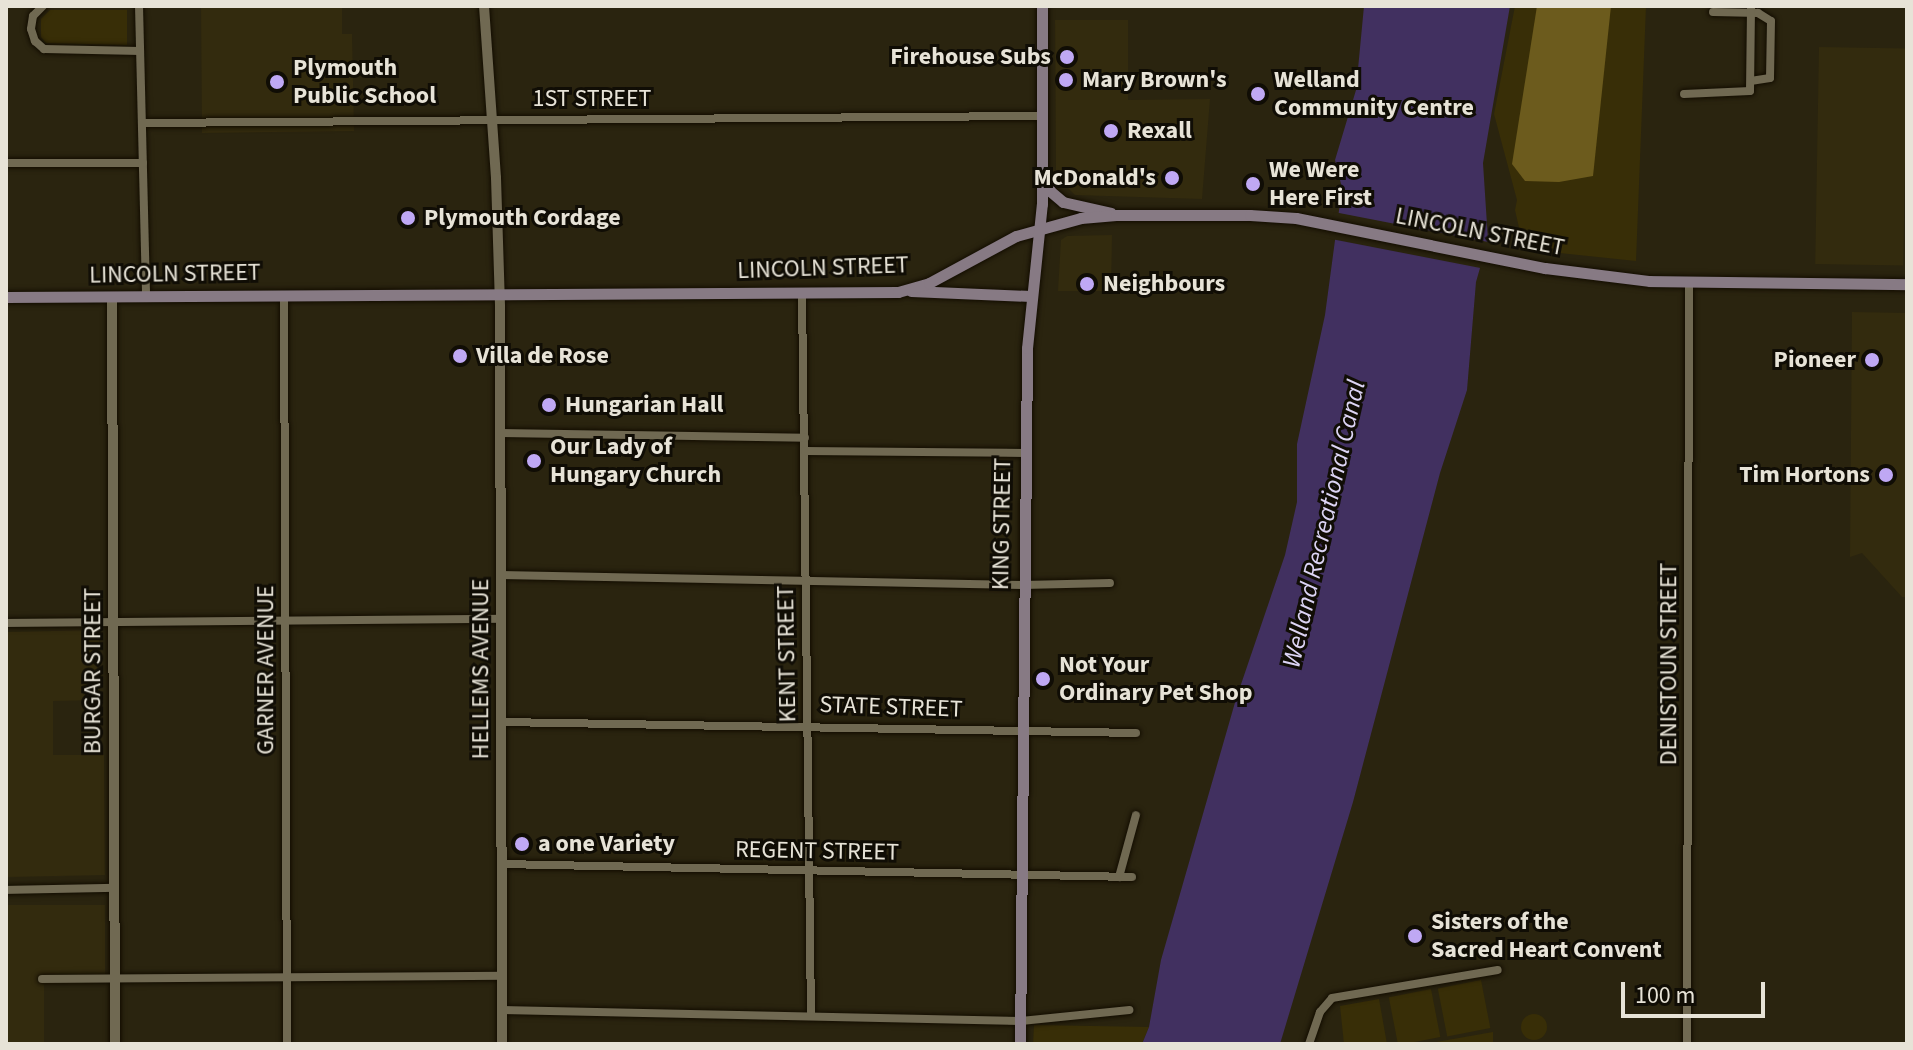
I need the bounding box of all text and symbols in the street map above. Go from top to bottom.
place label: Firehouse Subs [890,43,1051,71]
marker: Firehouse Subs [1058,48,1076,66]
place label: Plymouth Public School [293,54,436,110]
place label: Mary Brown's [1082,66,1227,94]
place label: Welland Community Centre [1274,66,1474,122]
marker: Mary Brown's [1057,71,1075,89]
marker: Plymouth Public School [268,73,286,91]
street label: 1ST STREET [533,85,651,113]
marker: Welland Community Centre [1249,85,1267,103]
place label: Rexall [1127,117,1192,145]
marker: Rexall [1102,122,1120,140]
place label: We Were Here First [1269,156,1372,212]
place label: McDonald's [1034,164,1156,192]
marker: McDonald's [1163,169,1181,187]
marker: We Were Here First [1244,175,1262,193]
street label: LINCOLN STREET [1393,202,1567,262]
place label: Plymouth Cordage [424,204,621,232]
marker: Plymouth Cordage [399,209,417,227]
street label: LINCOLN STREET [737,251,909,285]
street label: LINCOLN STREET [89,258,261,290]
place label: Neighbours [1103,270,1225,298]
marker: Neighbours [1078,275,1096,293]
place label: Villa de Rose [476,342,609,370]
place label: Pioneer [1774,346,1856,374]
marker: Villa de Rose [451,347,469,365]
marker: Pioneer [1863,351,1881,369]
water label: Welland Recreational Canal [1276,377,1372,671]
place label: Hungarian Hall [565,391,723,419]
marker: Hungarian Hall [540,396,558,414]
place label: Our Lady of Hungary Church [550,433,721,489]
marker: Our Lady of Hungary Church [525,452,543,470]
street label: KING STREET [986,458,1018,590]
place label: Tim Hortons [1739,461,1870,489]
marker: Tim Hortons [1877,466,1895,484]
street label: DENISTOUN STREET [1655,563,1683,765]
street label: HELLEMS AVENUE [467,579,495,759]
street label: GARNER AVENUE [252,585,280,755]
street label: KENT STREET [771,585,803,723]
street label: BURGAR STREET [79,588,107,754]
place label: Not Your Ordinary Pet Shop [1059,651,1253,707]
marker: Not Your Ordinary Pet Shop [1034,670,1052,688]
street label: STATE STREET [819,690,963,724]
place label: a one Variety [538,830,675,858]
marker: a one Variety [513,835,531,853]
street label: REGENT STREET [735,835,899,867]
place label: Sisters of the Sacred Heart Convent [1431,908,1662,964]
marker: Sisters of the Sacred Heart Convent [1406,927,1424,945]
scale bar [1625,966,1769,1016]
text: 100 m [1635,978,1695,1013]

